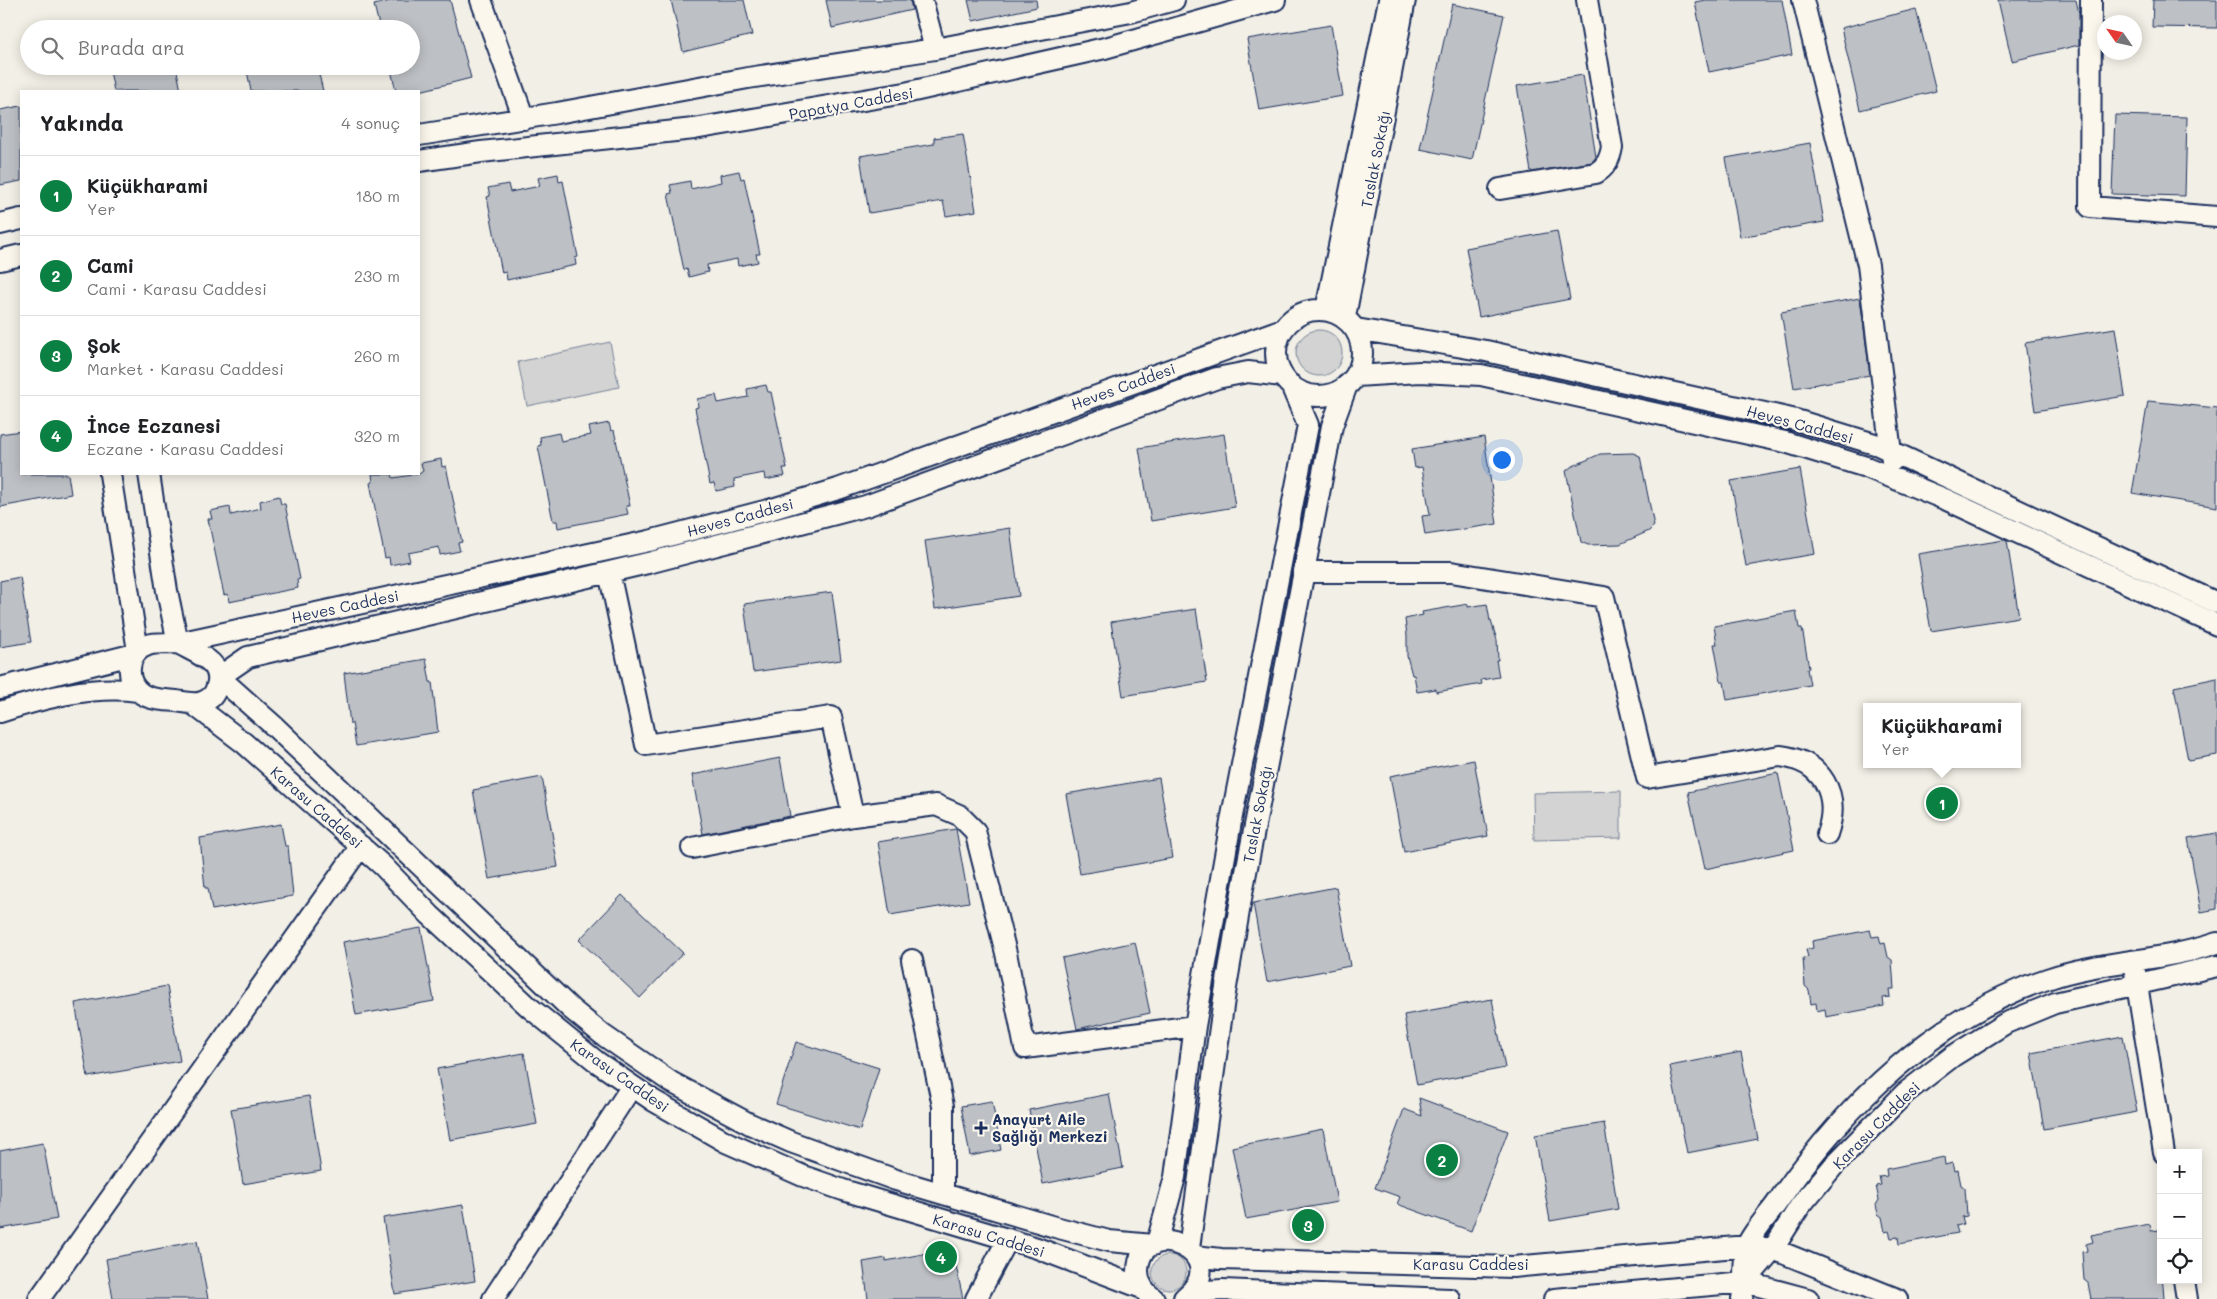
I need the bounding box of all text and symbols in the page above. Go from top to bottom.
north arrow [2097,15,2142,60]
search box [20,20,420,75]
icon: search [38,34,66,62]
text: Burada ara [78,35,185,60]
street label: Papatya Caddesi [787,82,915,124]
text: Yakında [40,109,124,136]
street label: Taslak Sokağı [1356,109,1394,209]
text: 4 sonuç [341,112,400,133]
text: Küçükharami [87,173,209,198]
text: 1 [52,185,60,206]
text: 180 m [355,185,400,206]
text: Yer [87,198,115,219]
text: Cami [87,253,134,278]
text: 2 [52,265,60,286]
text: 230 m [354,265,400,286]
text: Cami · Karasu Caddesi [87,278,267,299]
text: Şok [87,333,121,358]
text: 3 [51,345,61,366]
text: 260 m [354,345,400,366]
text: Market · Karasu Caddesi [87,358,284,379]
street label: Heves Caddesi [1068,358,1178,414]
street label: Heves Caddesi [1745,400,1855,448]
text: İnce Eczanesi [87,413,221,438]
text: 4 [51,425,61,446]
text: 320 m [354,425,400,446]
text: Eczane · Karasu Caddesi [87,438,284,459]
your location [1489,447,1515,473]
street label: Heves Caddesi [685,493,795,541]
street label: Heves Caddesi [289,585,401,627]
popup [1863,703,2021,768]
text: Küçükharami [1881,713,2003,738]
text: Yer [1881,738,1910,759]
street label: Karasu Caddesi [267,761,367,853]
street label: Taslak Sokağı [1238,764,1276,864]
pin: 1 [1926,784,1958,822]
street label: Karasu Caddesi [567,1034,673,1116]
street label: Karasu Caddesi [1828,1077,1924,1173]
place label: Anayurt Aile Sağlığı Merkezi [992,1109,1108,1146]
marker: Anayurt Aile Sağlığı Merkezi [974,1121,988,1135]
pin: 2 [1426,1141,1458,1179]
map controls [2157,1149,2202,1284]
button: + [2157,1149,2202,1194]
button: − [2157,1194,2202,1239]
pin: 3 [1292,1206,1324,1244]
street label: Karasu Caddesi [931,1208,1047,1262]
pin: 4 [925,1238,957,1276]
button: locate [2157,1239,2202,1284]
street label: Karasu Caddesi [1413,1254,1529,1274]

